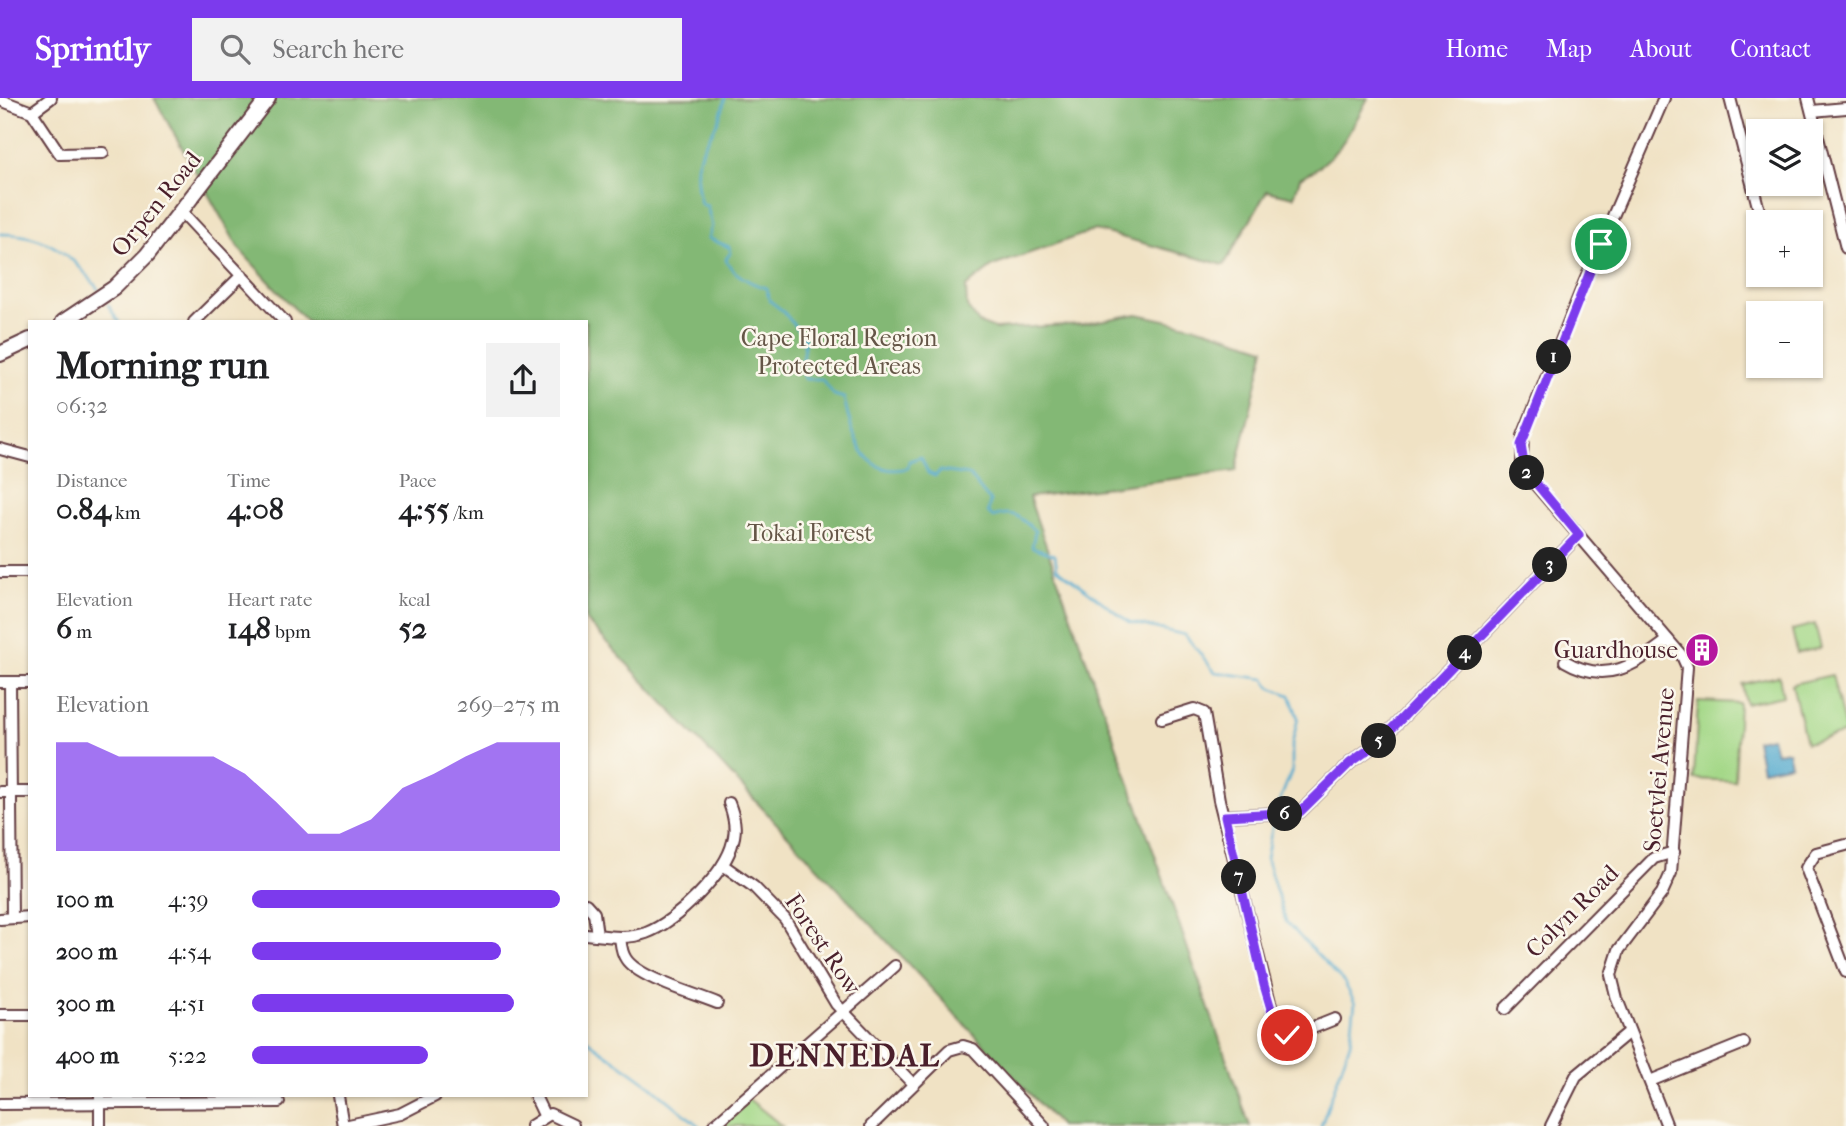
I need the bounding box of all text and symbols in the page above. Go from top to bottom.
search box [192,18,682,81]
text: Sprintly [35,30,150,69]
icon: search [216,30,254,68]
text: Search here [272,34,404,65]
text: Home [1446,35,1508,63]
text: Map [1546,35,1592,63]
text: About [1630,35,1692,63]
text: Contact [1730,35,1811,63]
map controls [1746,119,1823,378]
button: layers [1746,119,1823,196]
street label: Orpen Road [105,145,208,262]
button: + [1746,210,1823,287]
pin [1571,214,1631,274]
icon: arrive [1582,225,1620,263]
button: − [1746,301,1823,378]
park label: Cape Floral Region Protected Areas [741,324,937,380]
pin: 1 [1536,340,1572,374]
text: Morning run [56,343,269,388]
button: share [486,343,560,417]
text: 1 [1550,345,1557,367]
text: 06:32 [56,392,108,419]
pin: 2 [1510,456,1544,490]
text: 2 [1522,461,1531,483]
text: Distance [56,470,127,492]
text: Time [227,470,271,492]
text: Pace [399,470,437,492]
text: 0.84 [56,492,111,527]
text: 4:08 [227,492,284,527]
text: 4:55 [399,492,449,527]
text: km [111,502,141,524]
text: /km [449,502,484,524]
park label: Tokai Forest [747,519,873,547]
pin: 3 [1532,547,1568,582]
text: 3 [1546,553,1553,575]
text: Elevation [56,589,133,611]
text: Heart rate [227,589,312,611]
text: kcal [399,589,431,611]
text: 6 [56,611,72,646]
text: 148 [227,611,271,646]
text: 52 [399,611,427,646]
text: m [72,621,92,643]
text: bpm [271,621,311,643]
building icon: Guardhouse [1683,631,1721,669]
pin: 4 [1448,636,1482,670]
place label: Guardhouse [1554,636,1678,664]
text: 4 [1459,641,1470,663]
street label: Soetvlei Avenue [1638,687,1680,853]
text: Elevation [56,691,149,718]
text: 269–275 m [457,691,560,718]
pin: 5 [1362,724,1396,758]
text: 5 [1374,729,1383,751]
pin: 6 [1268,796,1302,832]
text: 6 [1279,802,1290,824]
street label: Colyn Road [1520,858,1625,963]
pin: 7 [1222,860,1256,894]
text: 7 [1234,865,1243,887]
text: 100 m [56,886,114,913]
text: 4:39 [168,886,209,913]
street label: Forest Row [779,888,868,1001]
text: 200 m [56,938,117,965]
text: 4:54 [168,938,211,965]
text: 300 m [56,990,115,1017]
text: 4:51 [168,990,205,1017]
pin [1257,1005,1317,1065]
icon: check [1268,1016,1306,1054]
district label: DENNEDAL [749,1037,941,1074]
text: 400 m [56,1042,119,1069]
text: 5:22 [168,1042,207,1069]

